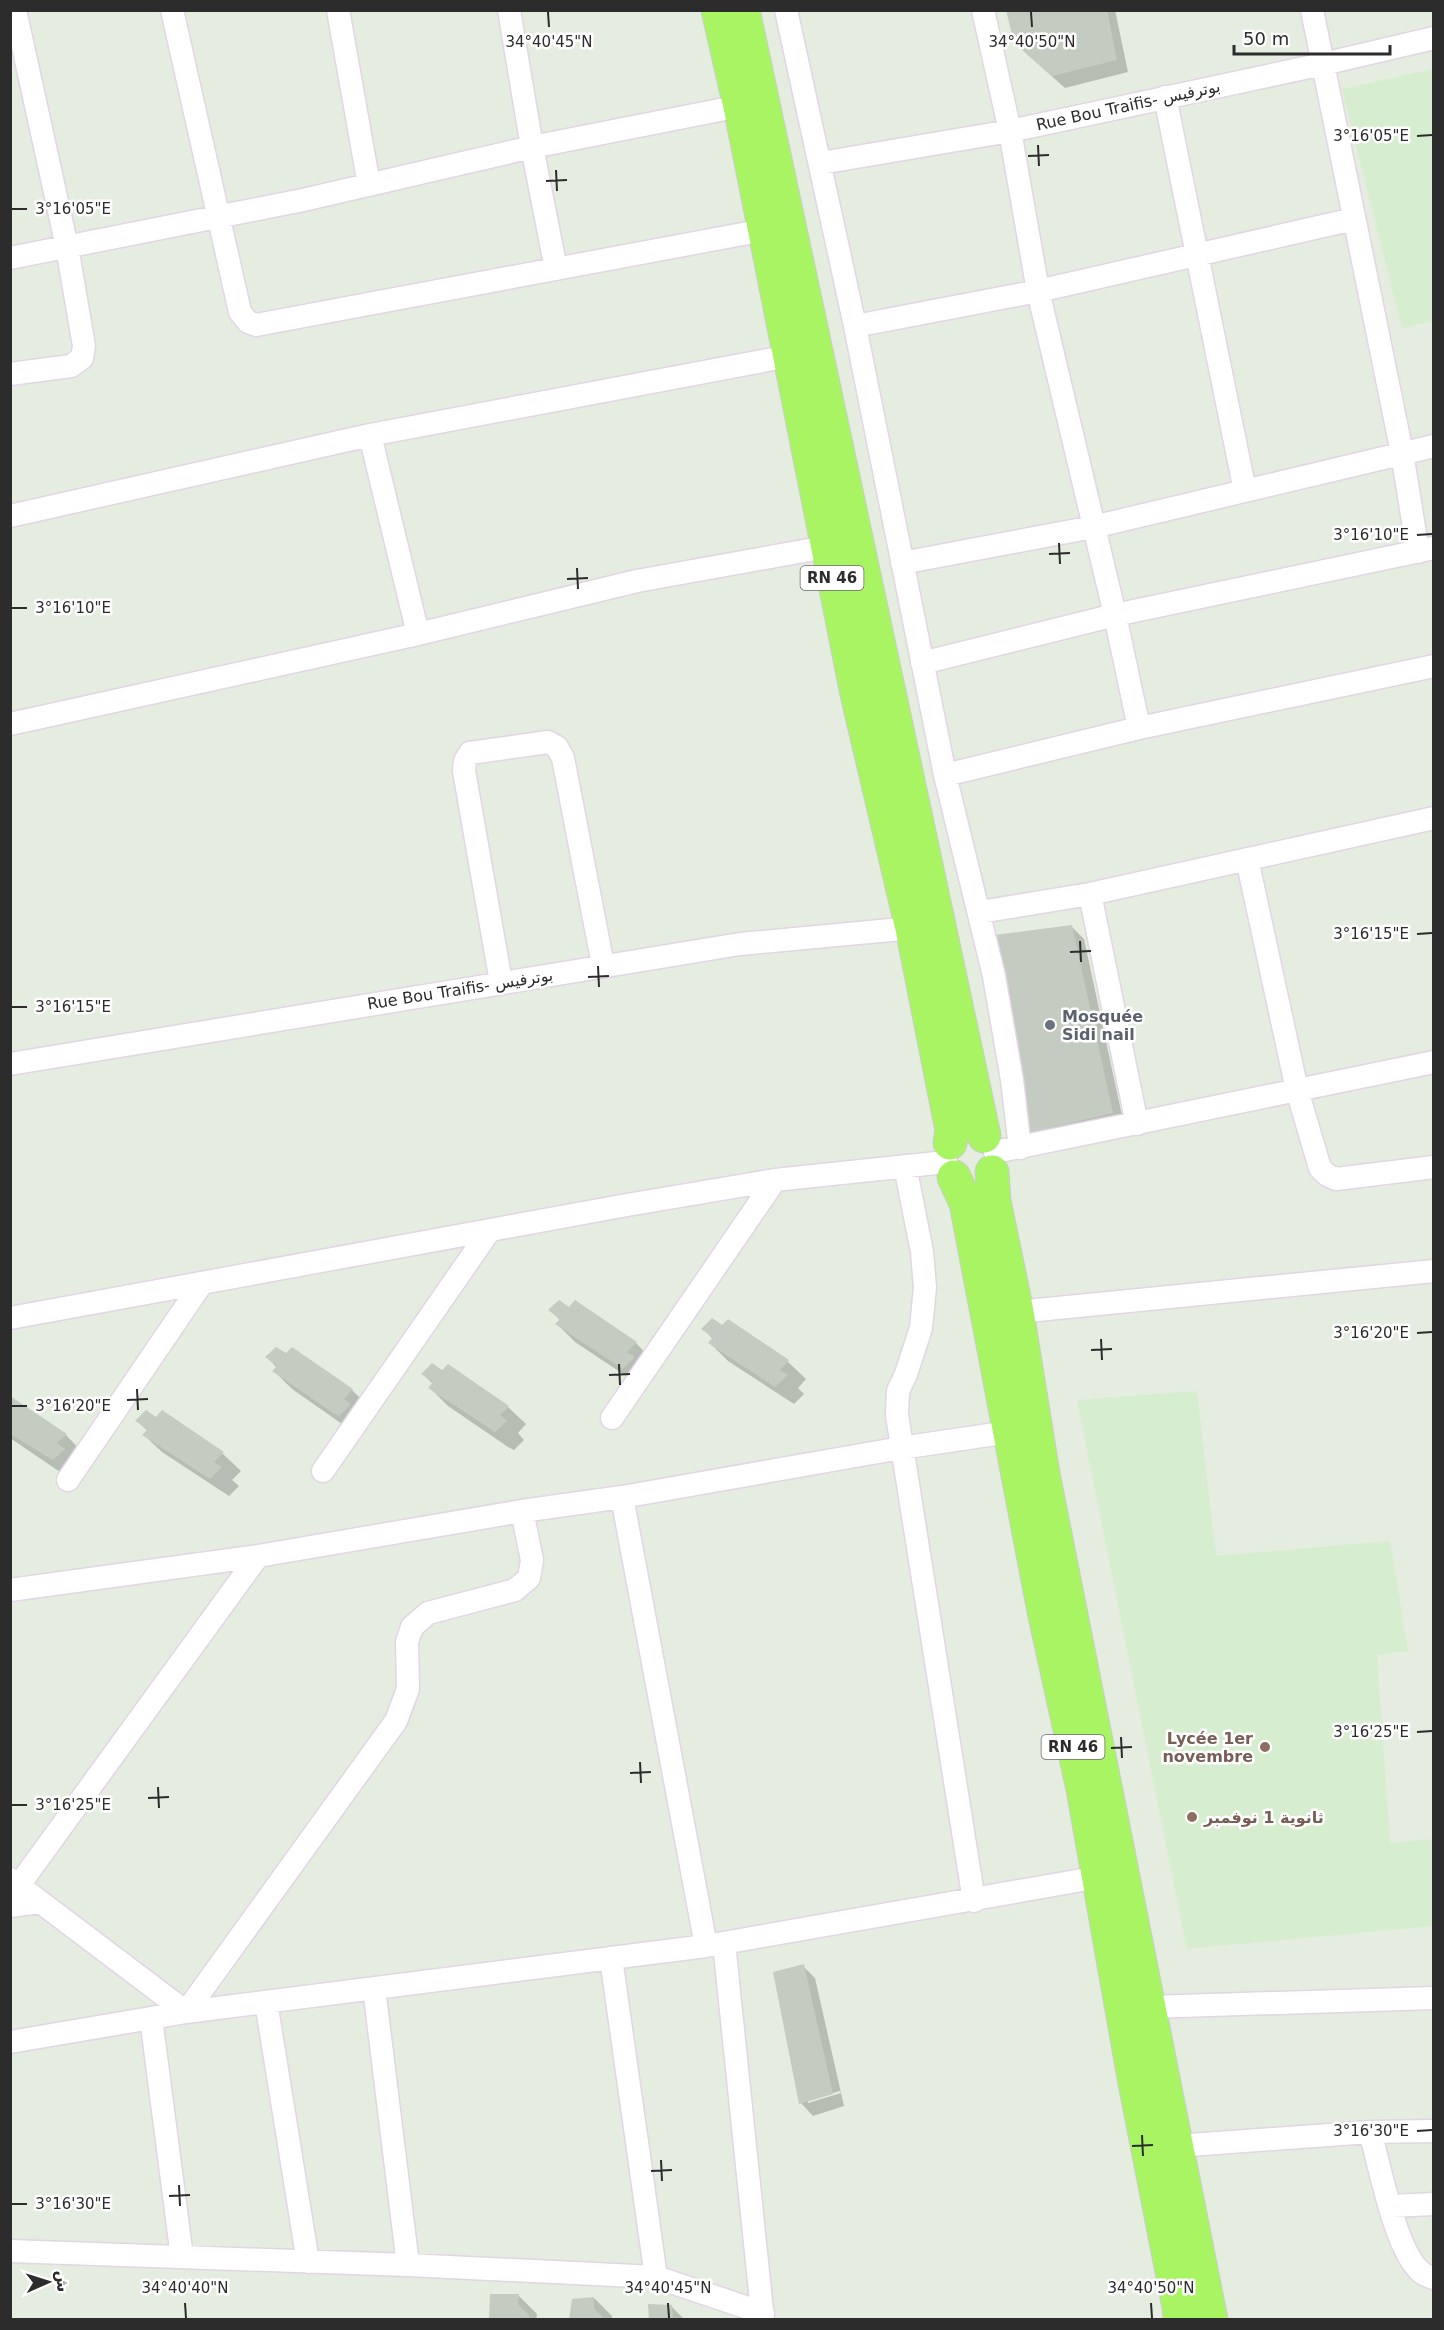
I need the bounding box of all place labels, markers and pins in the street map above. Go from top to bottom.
place label: Mosquée Sidi nail [1062,1007,1143,1044]
marker: Mosquée Sidi nail [1043,1018,1057,1032]
place label: Lycée 1er novembre [1162,1729,1253,1766]
marker: Lycée 1er novembre [1258,1740,1272,1754]
place label: ثانوية 1 نوفمبر [1203,1808,1324,1827]
marker: ثانوية 1 نوفمبر [1185,1810,1199,1824]

